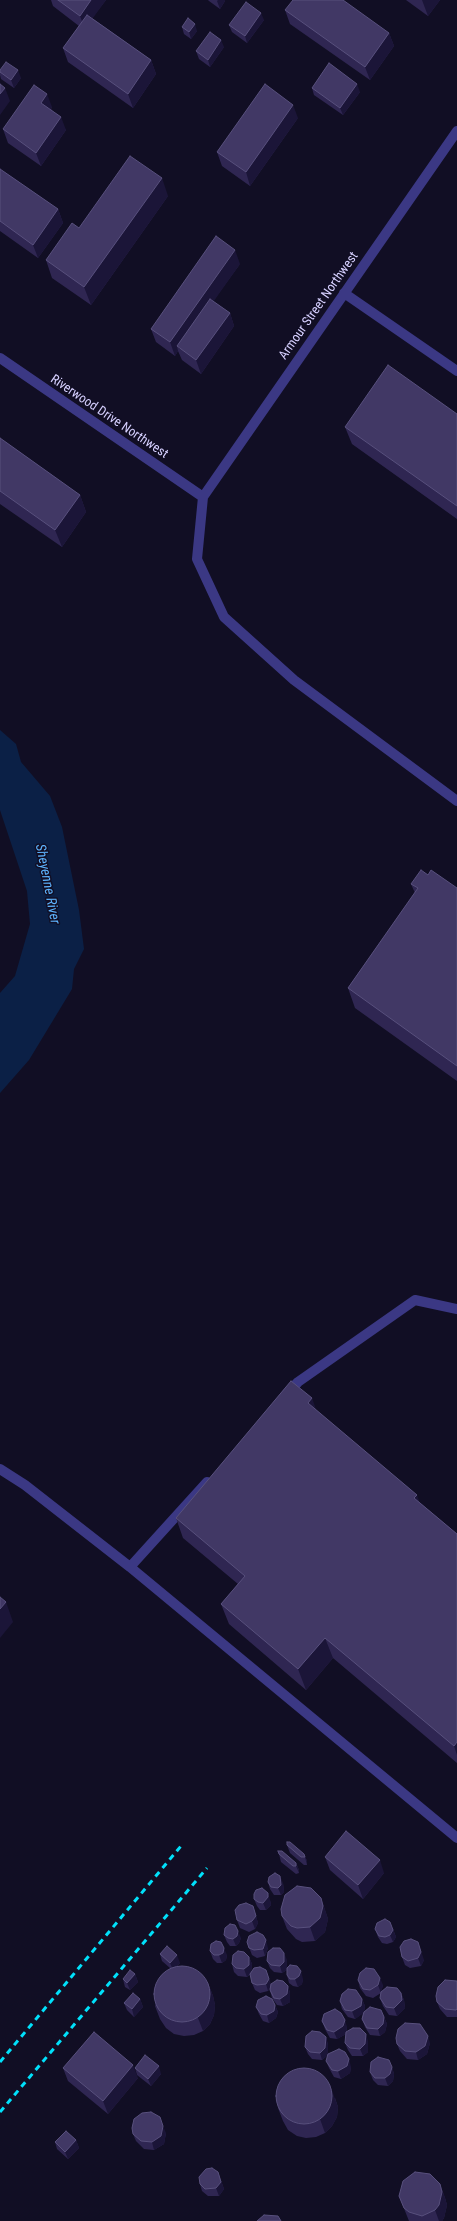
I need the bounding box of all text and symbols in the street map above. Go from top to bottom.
street label: Armour Street Northwest [276,249,362,363]
street label: Riverwood Drive Northwest [47,372,171,462]
water label: Sheyenne River [31,843,63,925]

